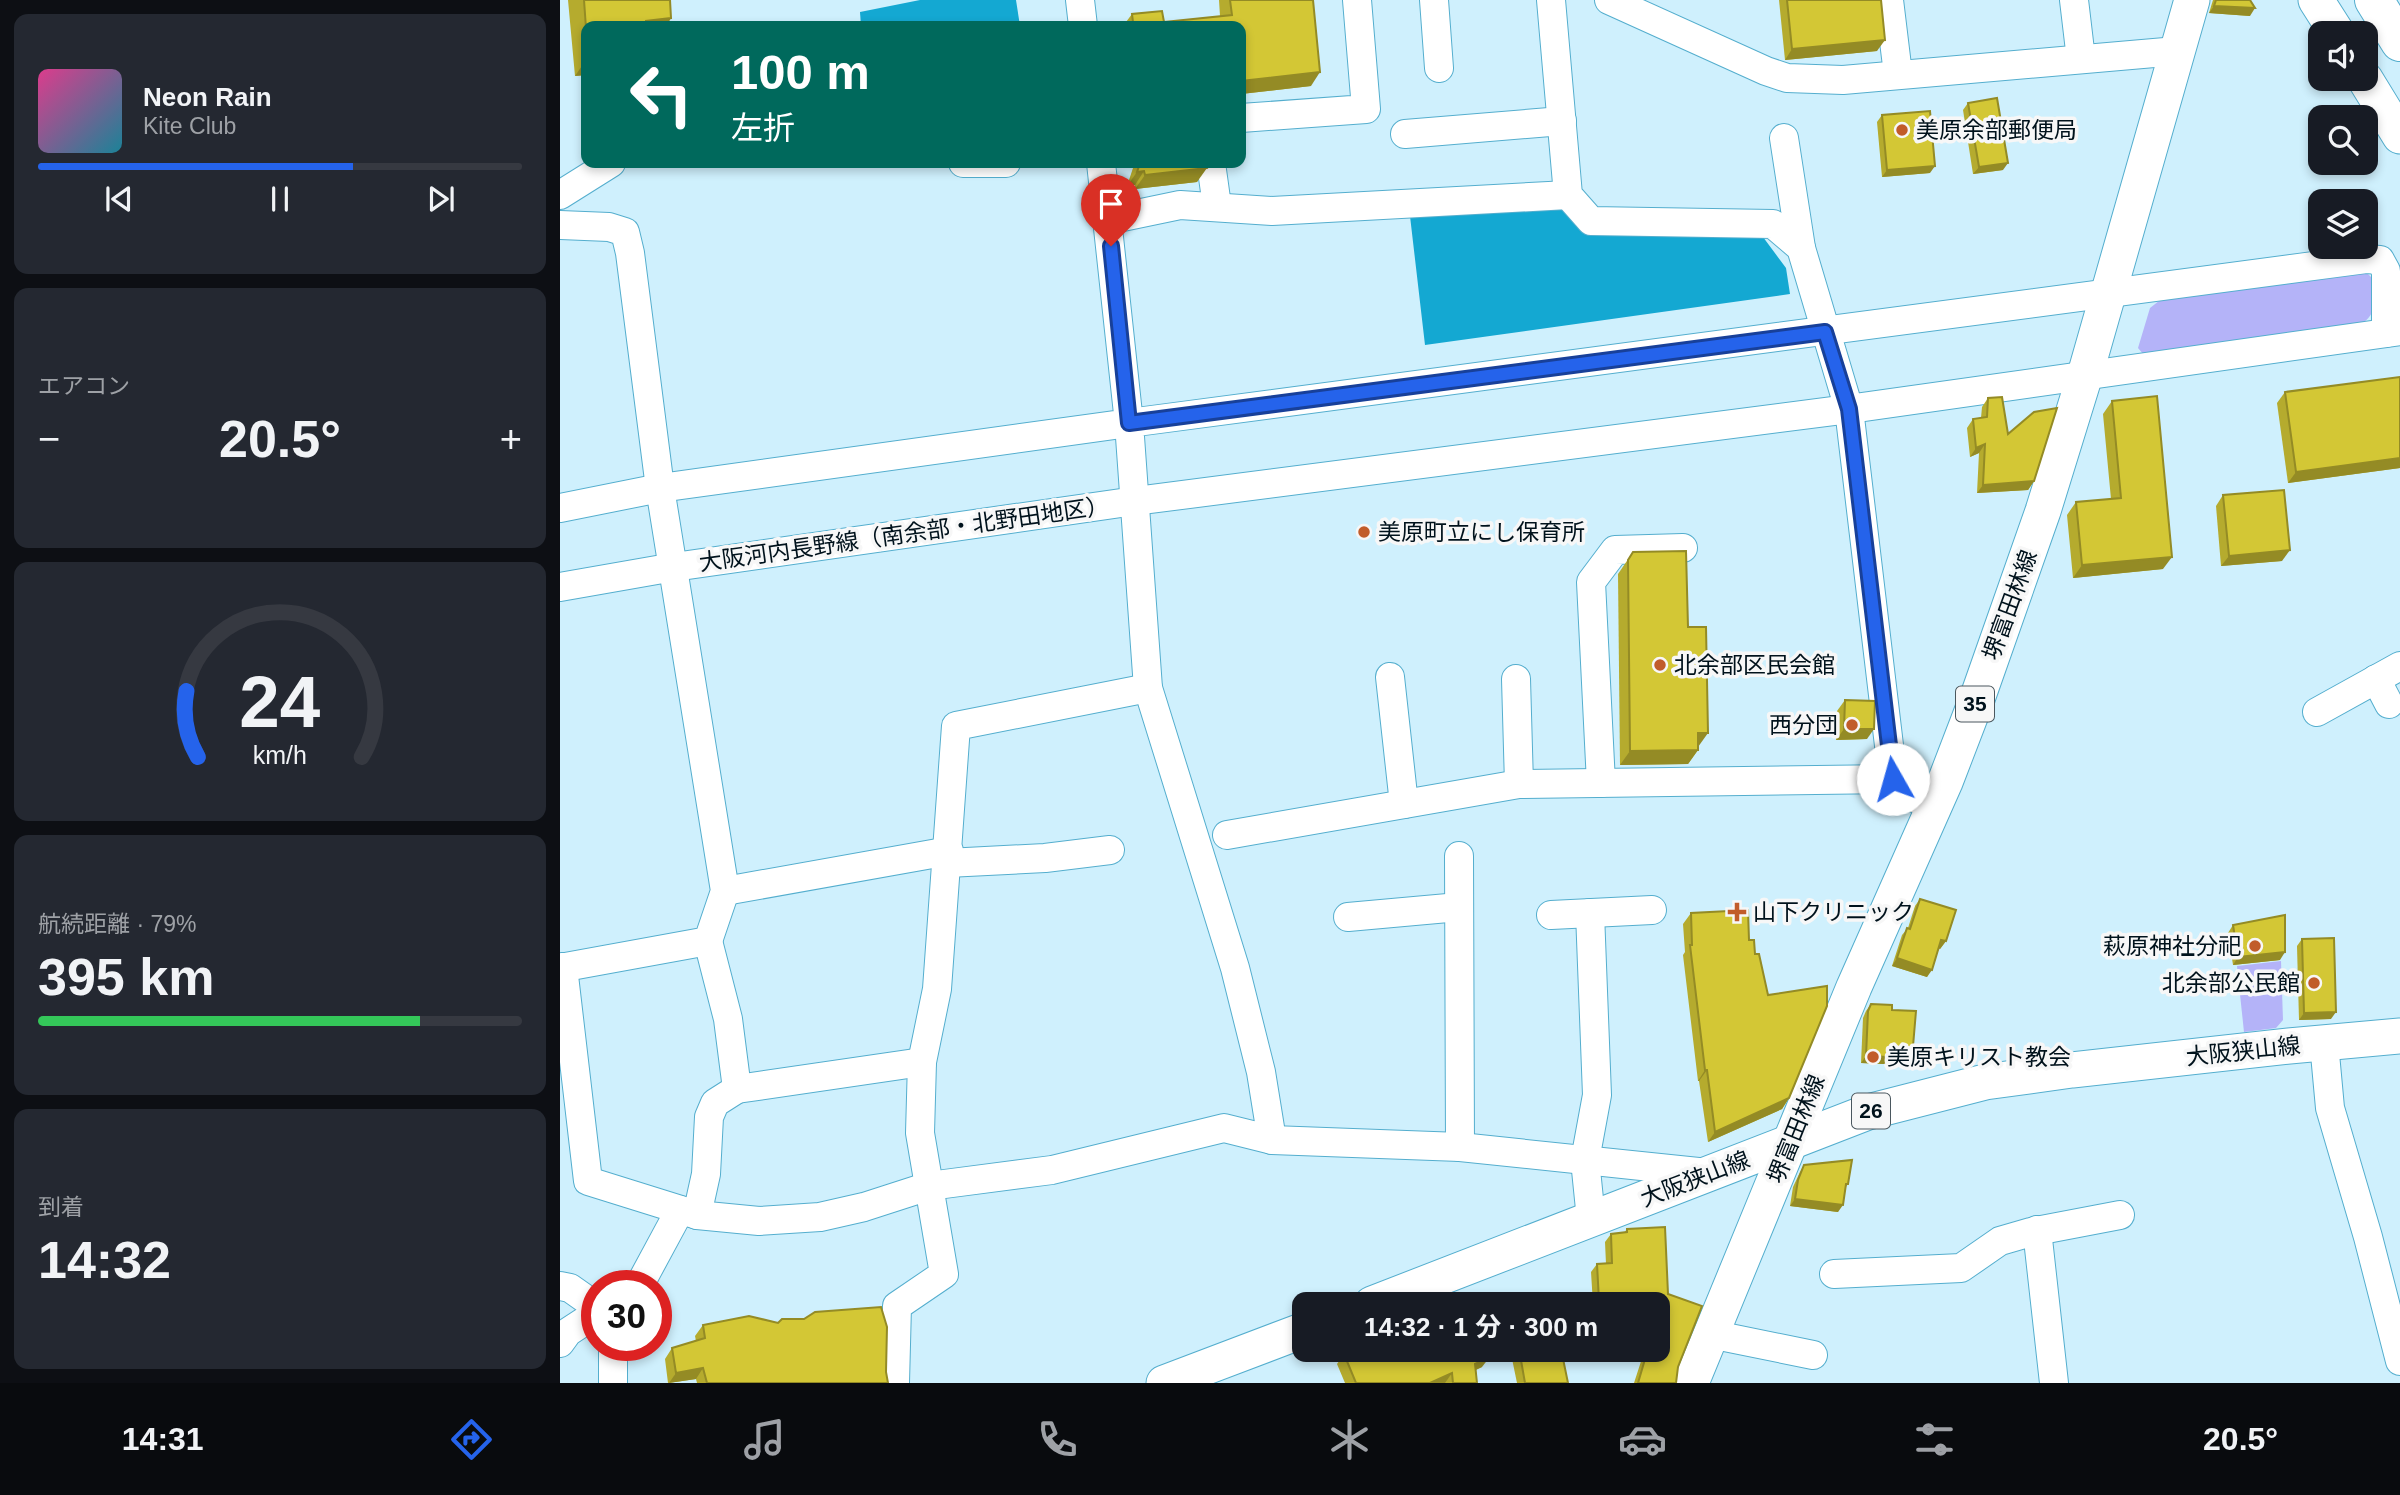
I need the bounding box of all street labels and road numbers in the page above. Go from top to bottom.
street label: 大阪河内長野線（南余部・北野田地区） [697,492,1111,576]
street label: 堺富田林線 [1978,547,2042,663]
road number: 35 [1956,686,1994,722]
street label: 大阪狭山線 [2184,1032,2302,1070]
street label: 堺富田林線 [1762,1071,1830,1187]
road number: 26 [1852,1094,1890,1128]
street label: 大阪狭山線 [1637,1146,1753,1212]

